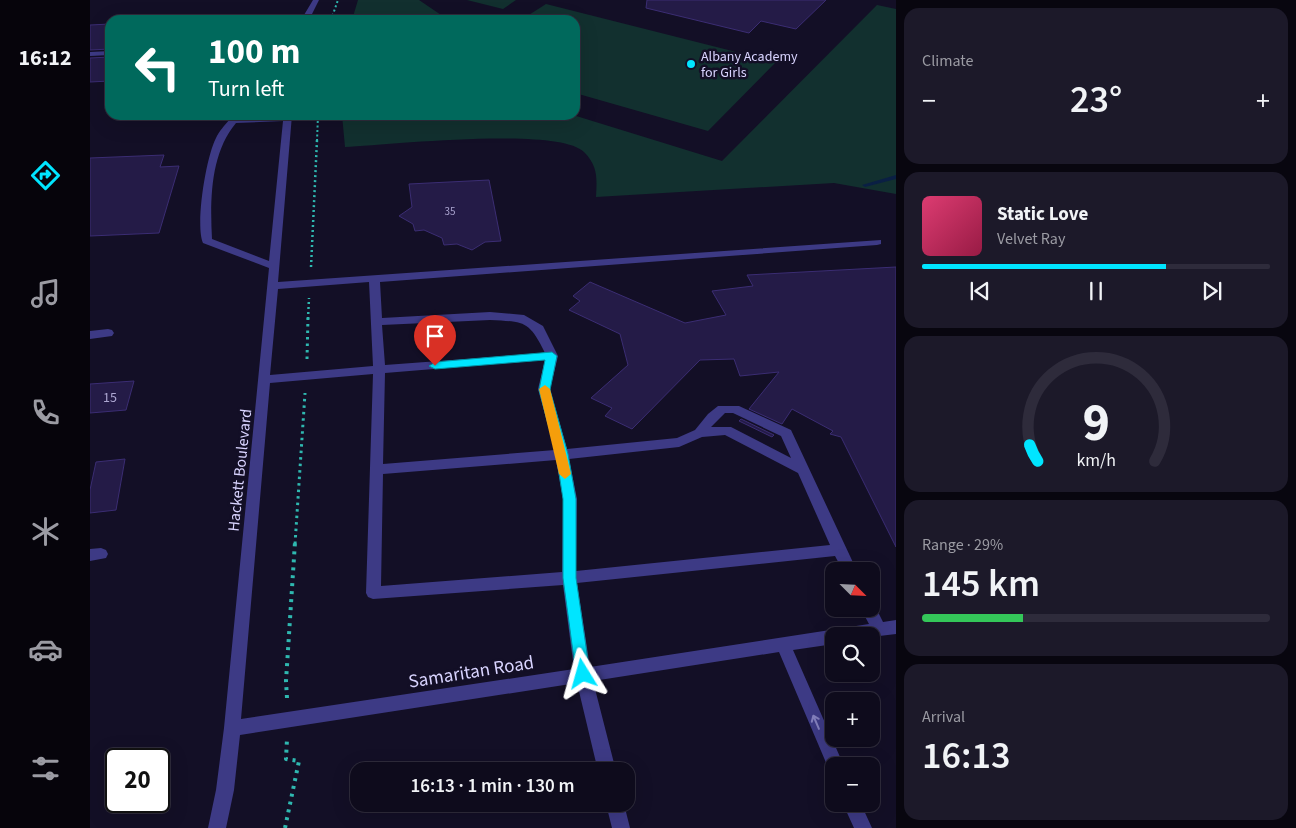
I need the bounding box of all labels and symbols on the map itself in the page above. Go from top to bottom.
place label: Albany Academy for Girls [701,47,798,83]
marker: Albany Academy for Girls [685,58,697,70]
house number: 35 [445,204,455,219]
pin [414,315,456,366]
house number: 15 [103,388,117,408]
street label: Hackett Boulevard [223,408,257,533]
north arrow [825,562,880,618]
position arrow [556,647,608,699]
street label: Samaritan Road [406,649,536,696]
one-way arrow [811,715,821,730]
speed limit sign: 20 [105,748,170,813]

